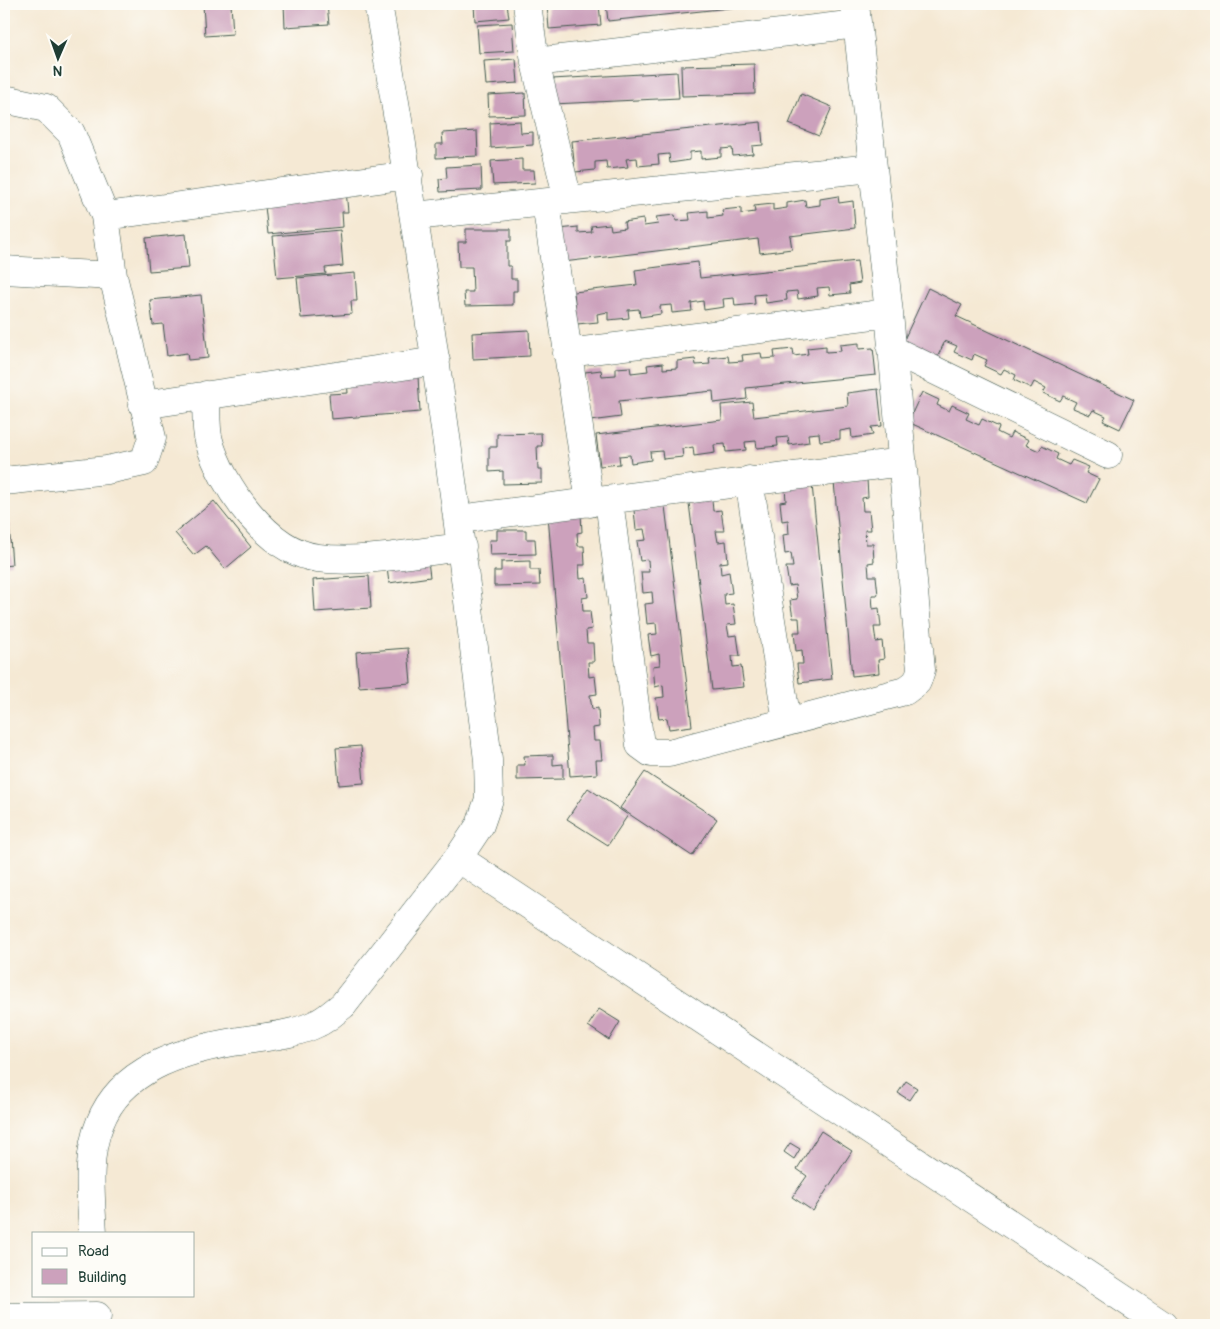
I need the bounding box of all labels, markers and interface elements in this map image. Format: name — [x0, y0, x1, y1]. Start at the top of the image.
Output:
north arrow — [32, 32, 82, 82]
text: N — [53, 62, 63, 79]
legend — [32, 1232, 195, 1296]
text: Road — [78, 1242, 109, 1261]
text: Building — [78, 1268, 126, 1287]

